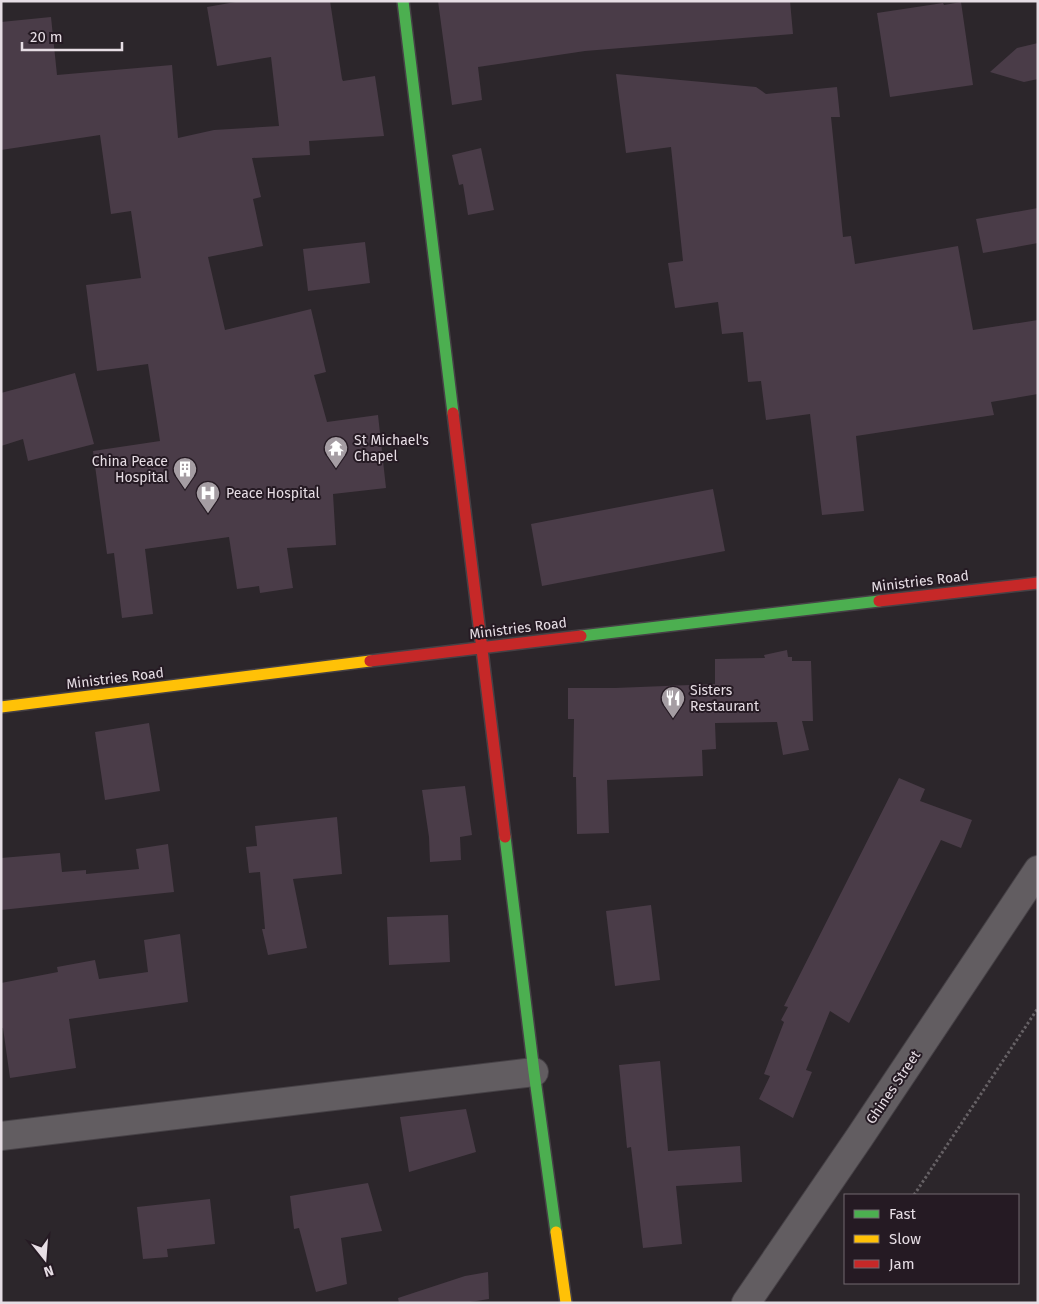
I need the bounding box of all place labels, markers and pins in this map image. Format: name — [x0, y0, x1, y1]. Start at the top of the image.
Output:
place label: St Michael's Chapel — [354, 432, 429, 465]
temple icon: St Michael's Chapel — [323, 435, 349, 469]
place label: China Peace Hospital — [92, 453, 168, 486]
building icon: China Peace Hospital — [172, 456, 198, 490]
hospital icon: Peace Hospital — [195, 480, 221, 514]
place label: Peace Hospital — [226, 485, 320, 502]
place label: Sisters Restaurant — [690, 682, 760, 715]
restaurant icon: Sisters Restaurant — [660, 685, 686, 719]

